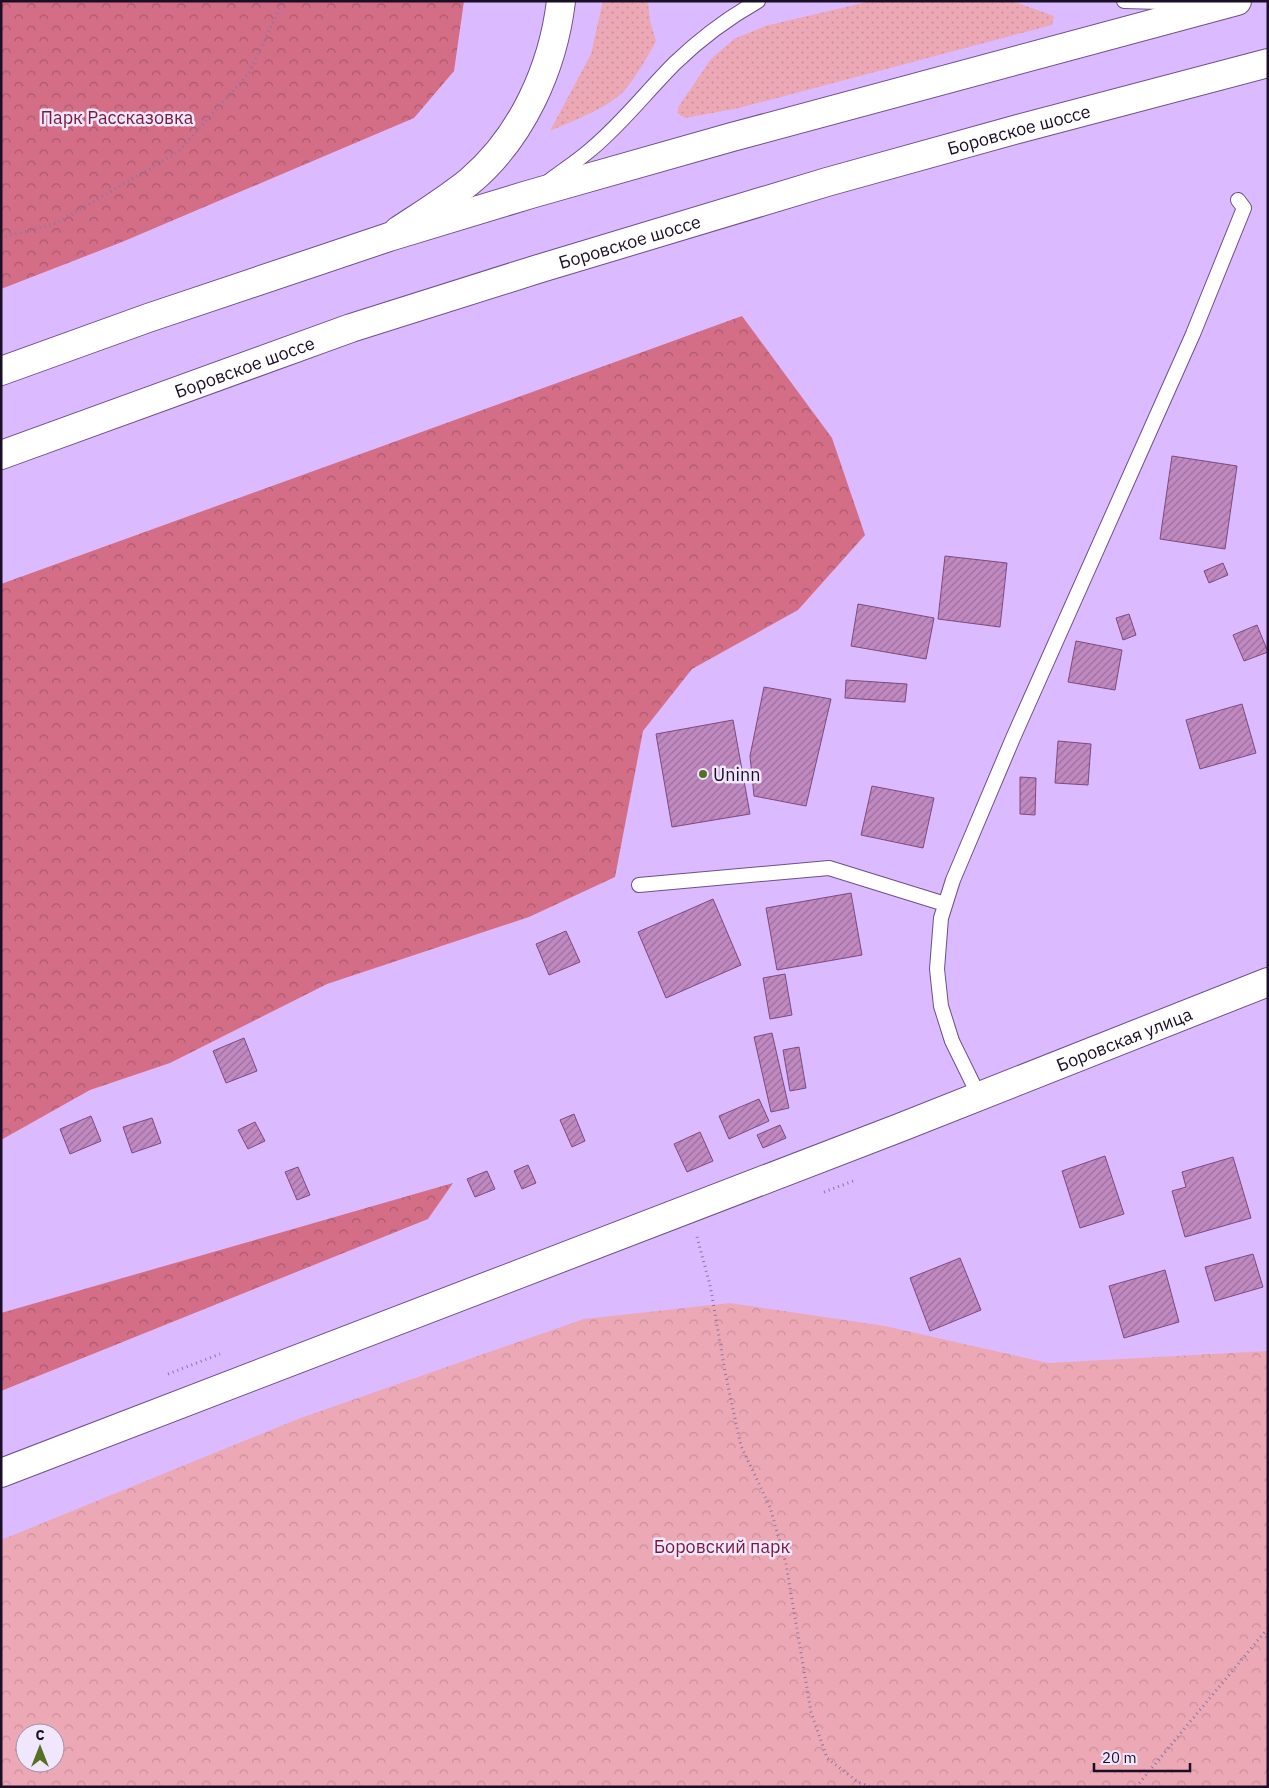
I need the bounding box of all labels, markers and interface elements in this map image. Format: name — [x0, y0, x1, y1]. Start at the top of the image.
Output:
street label: Боровское шоссе — [944, 99, 1093, 160]
park label: Парк Рассказовка — [41, 106, 194, 129]
street label: Боровское шоссе — [556, 209, 703, 274]
street label: Боровское шоссе — [171, 331, 318, 403]
place label: Uninn — [713, 763, 760, 786]
marker: Uninn — [697, 768, 709, 780]
street label: Боровская улица — [1053, 1002, 1196, 1076]
park label: Боровский парк — [654, 1535, 790, 1558]
north arrow — [15, 1723, 65, 1773]
text: С — [35, 1726, 45, 1744]
scale bar — [1094, 1740, 1190, 1772]
text: 20 m — [1102, 1748, 1137, 1767]

